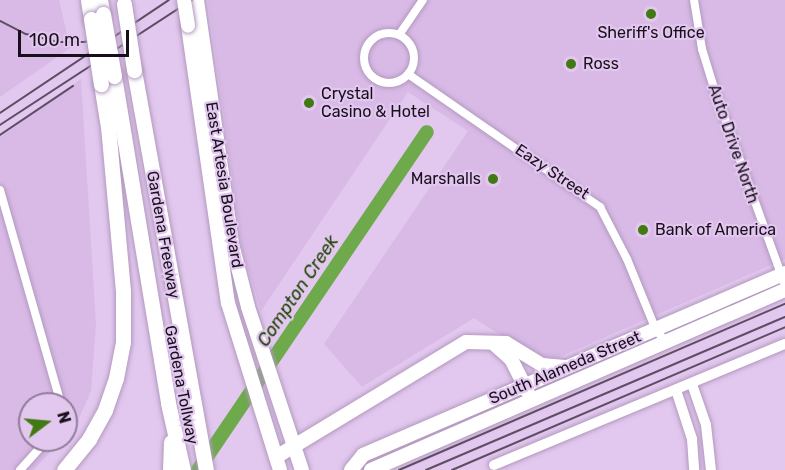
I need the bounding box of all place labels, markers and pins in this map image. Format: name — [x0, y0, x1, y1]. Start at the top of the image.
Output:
marker: Sheriff's Office — [644, 7, 658, 21]
place label: Sheriff's Office — [597, 23, 705, 43]
place label: Ross — [583, 54, 619, 74]
marker: Ross — [564, 57, 578, 71]
place label: Crystal Casino & Hotel — [321, 84, 430, 122]
marker: Crystal Casino & Hotel — [302, 96, 316, 110]
place label: Marshalls — [411, 169, 481, 189]
marker: Marshalls — [486, 172, 500, 186]
place label: Bank of America — [655, 220, 777, 240]
marker: Bank of America — [636, 223, 650, 237]

